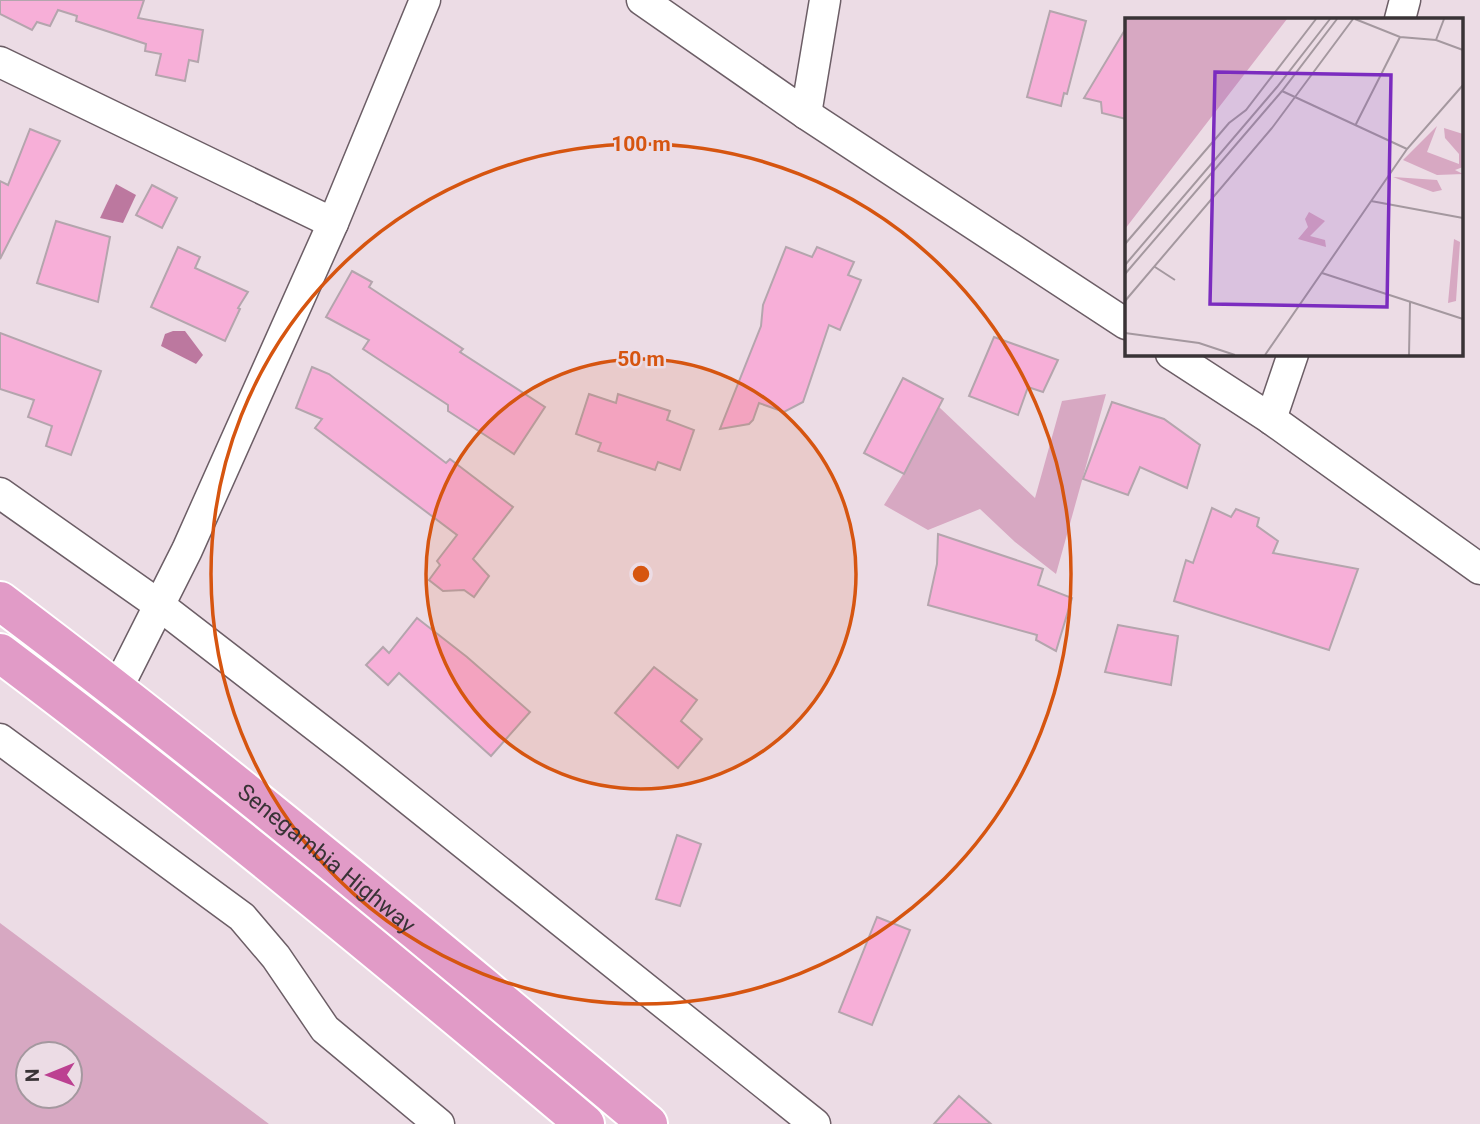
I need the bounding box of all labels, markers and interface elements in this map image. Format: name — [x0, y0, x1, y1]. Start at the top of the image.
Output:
inset map — [1125, 18, 1462, 355]
text: 100 m — [611, 132, 671, 156]
text: 50 m — [617, 347, 665, 371]
centre of rings — [629, 562, 653, 586]
street label: Senegambia Highway — [232, 778, 421, 939]
north arrow — [14, 1040, 84, 1110]
text: N — [21, 1068, 44, 1082]

